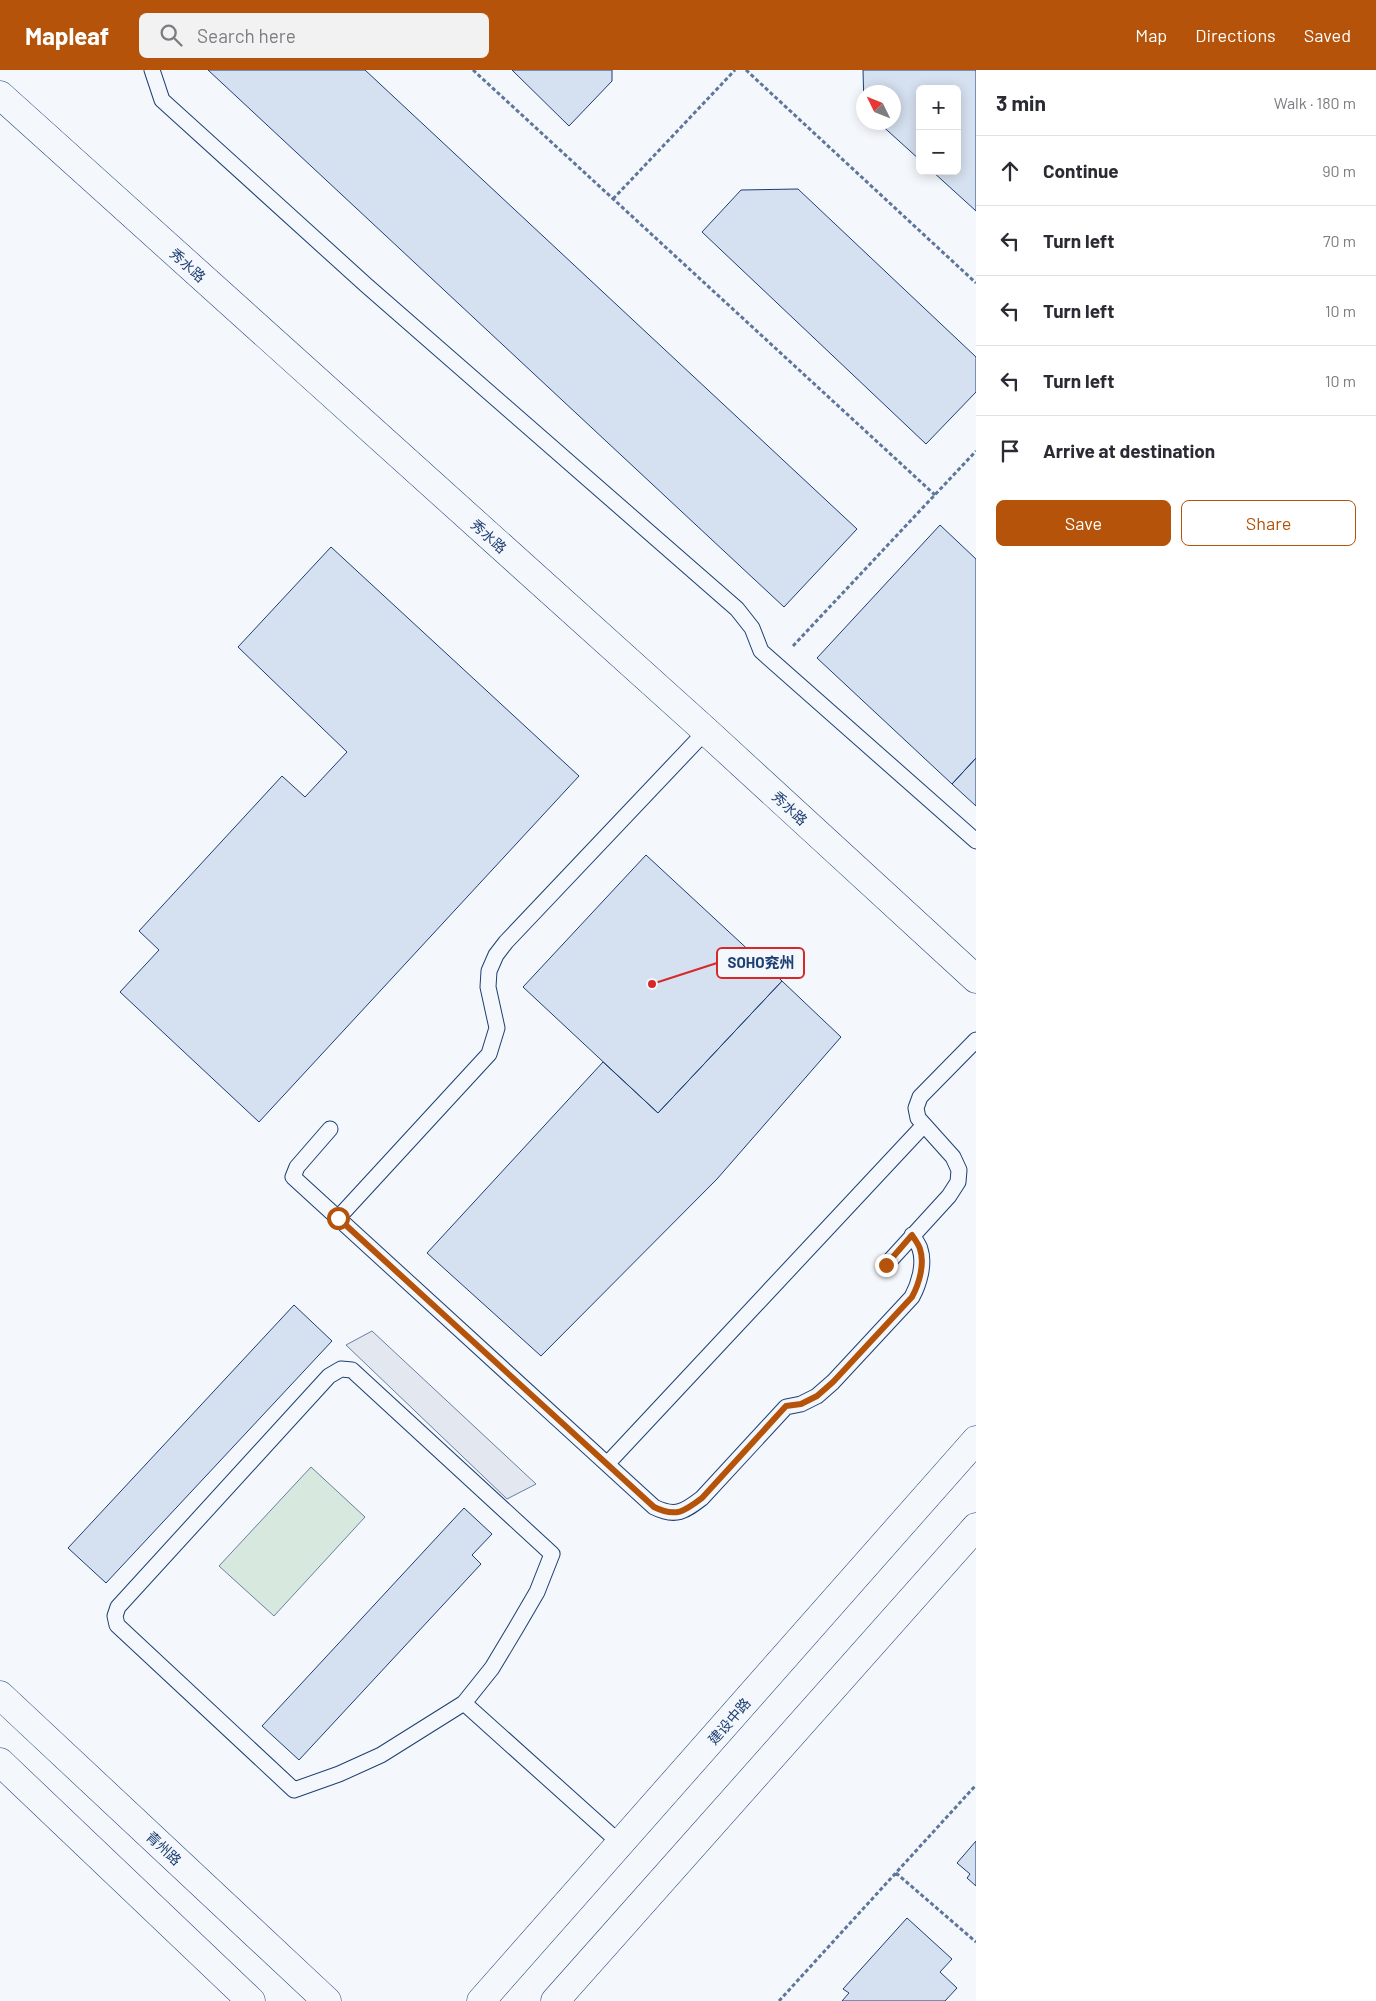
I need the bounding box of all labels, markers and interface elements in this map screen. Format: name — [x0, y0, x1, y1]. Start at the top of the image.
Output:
search box — [139, 13, 489, 58]
text: Mapleaf — [25, 21, 109, 50]
icon: search — [157, 21, 185, 49]
text: Search here — [197, 24, 296, 47]
text: Map — [1135, 24, 1167, 46]
text: Directions — [1195, 24, 1276, 46]
text: Saved — [1304, 24, 1351, 46]
north arrow — [856, 85, 901, 130]
map controls — [916, 85, 961, 175]
button: + — [916, 85, 961, 130]
text: 3 min — [996, 90, 1046, 115]
text: Walk · 180 m — [1274, 93, 1356, 112]
button: − — [916, 130, 961, 175]
icon: ahead — [996, 157, 1024, 185]
text: Continue — [1043, 159, 1119, 182]
text: 90 m — [1322, 161, 1356, 180]
icon: left — [996, 227, 1024, 255]
text: Turn left — [1043, 229, 1114, 252]
text: 70 m — [1323, 231, 1356, 250]
street label: 秀水路 — [167, 245, 209, 285]
icon: left — [996, 297, 1024, 325]
text: Turn left — [1043, 299, 1114, 322]
text: 10 m — [1325, 301, 1356, 320]
icon: left — [996, 367, 1024, 395]
text: Turn left — [1043, 369, 1114, 392]
text: 10 m — [1325, 371, 1356, 390]
icon: arrive — [996, 437, 1024, 465]
text: Arrive at destination — [1043, 439, 1215, 462]
button: Save — [996, 500, 1171, 546]
button: Share — [1181, 500, 1356, 546]
street label: 秀水路 — [468, 516, 510, 556]
street label: 秀水路 — [769, 787, 811, 829]
callout: SOHO兖州 — [717, 948, 804, 978]
text: SOHO兖州 — [728, 953, 794, 971]
route start — [327, 1207, 350, 1230]
route end — [875, 1254, 898, 1277]
street label: 建设中路 — [704, 1694, 754, 1748]
street label: 青州路 — [143, 1827, 185, 1869]

